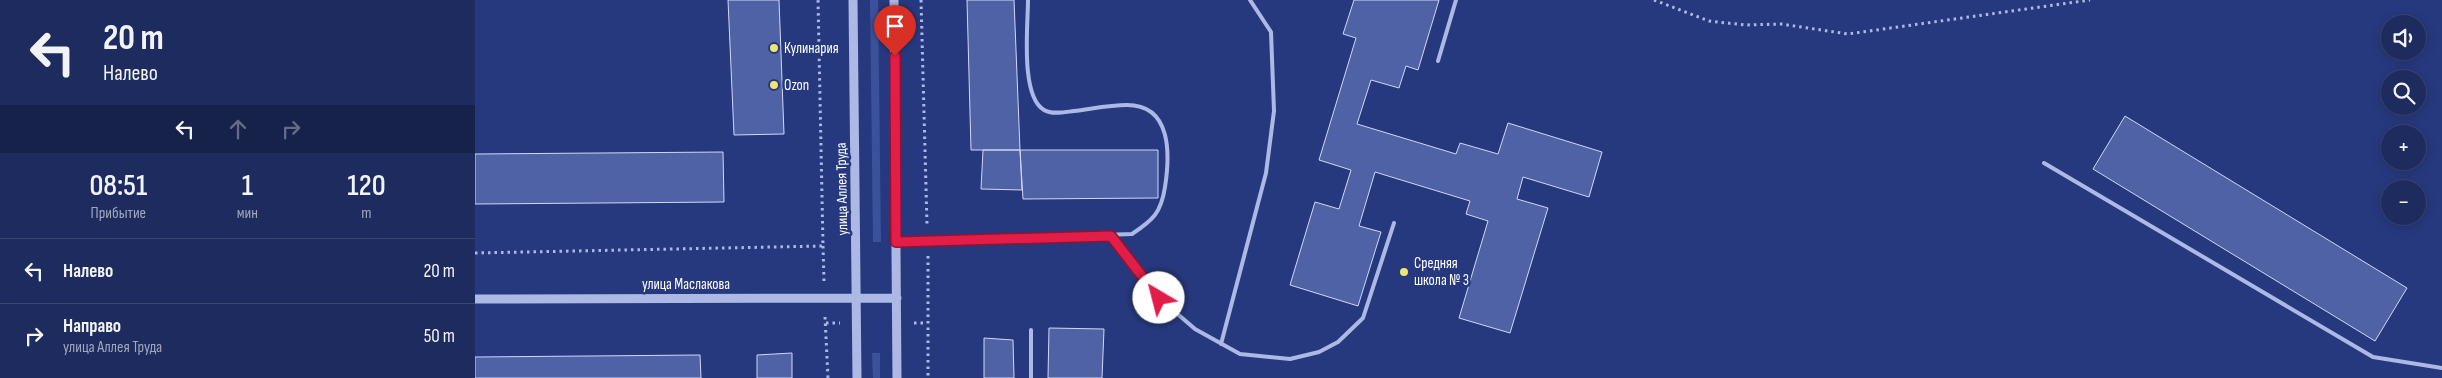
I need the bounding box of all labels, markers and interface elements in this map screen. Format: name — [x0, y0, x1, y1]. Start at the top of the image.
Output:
pin — [874, 5, 916, 56]
icon: arrive — [881, 12, 909, 40]
map controls — [2381, 15, 2426, 225]
button: sound — [2381, 15, 2426, 60]
text: 20 m — [103, 17, 164, 60]
icon: left — [20, 20, 85, 85]
place label: Кулинария — [784, 39, 839, 58]
marker: Кулинария — [768, 42, 780, 54]
text: Налево — [103, 60, 158, 87]
button: search — [2381, 70, 2426, 115]
place label: Ozon — [784, 76, 809, 95]
marker: Ozon — [768, 79, 780, 91]
icon: left — [171, 115, 199, 143]
icon: ahead — [224, 115, 252, 143]
icon: right — [277, 115, 305, 143]
button: + — [2381, 125, 2426, 170]
street label: улица Аллея Труда — [832, 142, 852, 236]
text: 08:51 — [89, 168, 147, 204]
text: 1 — [242, 168, 253, 204]
text: 120 — [347, 168, 386, 204]
button: − — [2381, 180, 2426, 225]
text: Прибытие — [91, 204, 146, 223]
text: мин — [237, 204, 258, 223]
text: m — [361, 204, 372, 223]
place label: Средняя школа № 3 — [1414, 254, 1469, 290]
icon: left — [20, 257, 48, 285]
text: Налево — [63, 260, 113, 283]
text: 20 m — [423, 260, 455, 283]
marker: Средняя школа № 3 — [1398, 266, 1410, 278]
position arrow — [1132, 271, 1184, 323]
street label: улица Маслакова — [642, 275, 730, 294]
text: Направо — [63, 315, 121, 338]
icon: right — [20, 322, 48, 350]
text: 50 m — [424, 325, 455, 348]
text: улица Аллея Труда — [63, 338, 162, 357]

